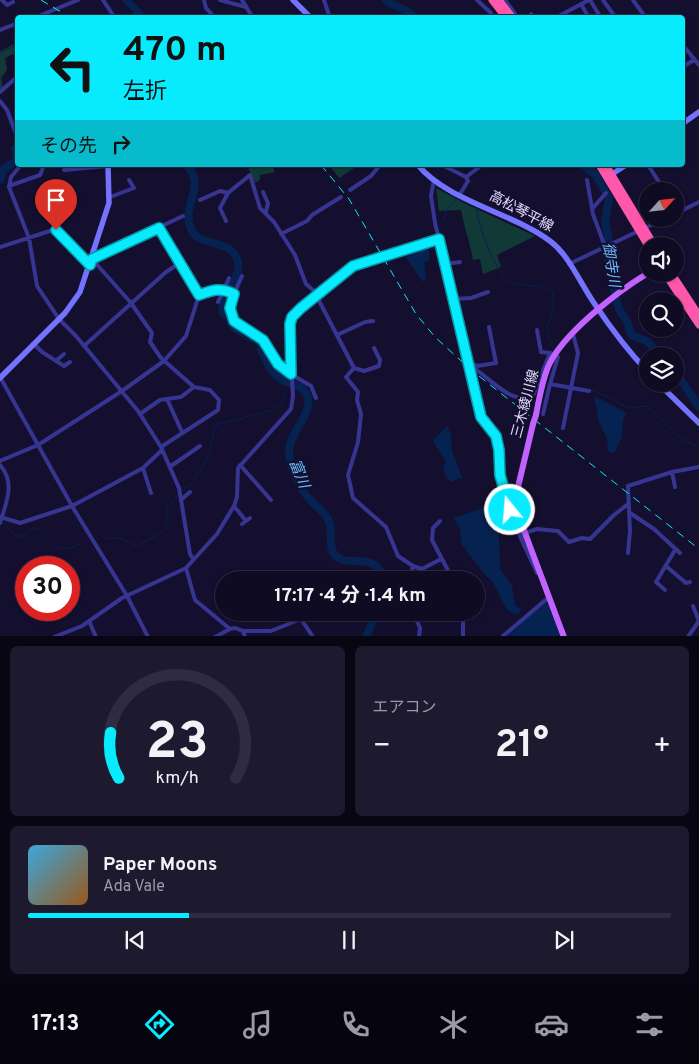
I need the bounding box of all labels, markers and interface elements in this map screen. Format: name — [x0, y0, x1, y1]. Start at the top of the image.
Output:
text: 470 m — [123, 29, 227, 73]
icon: left — [40, 35, 105, 100]
text: 左折 — [123, 79, 167, 106]
icon: right — [107, 130, 135, 158]
text: その先 — [40, 135, 97, 159]
pin — [35, 179, 77, 230]
north arrow — [639, 182, 684, 228]
map controls — [639, 182, 684, 392]
icon: arrive — [42, 186, 70, 214]
street label: 高松琴平線 — [486, 188, 556, 236]
button: sound — [639, 237, 684, 282]
water label: 御寺川 — [597, 241, 623, 291]
button: search — [639, 292, 684, 337]
button: layers — [639, 347, 684, 392]
street label: 三木綾川線 — [509, 368, 543, 440]
water label: 富川 — [284, 457, 313, 493]
position arrow — [483, 483, 535, 535]
speed limit sign: 30 — [15, 556, 80, 621]
text: 17:17 · 4 分 · 1.4 km — [274, 584, 426, 608]
text: エアコン — [373, 698, 437, 718]
text: 23 — [146, 711, 209, 777]
text: 21° — [495, 722, 549, 771]
text: − — [373, 729, 391, 765]
text: + — [653, 729, 671, 765]
text: km/h — [156, 767, 199, 790]
text: Paper Moons — [103, 853, 217, 877]
text: Ada Vale — [103, 877, 165, 897]
icon: previous — [121, 926, 149, 954]
icon: pause — [335, 926, 363, 954]
icon: next — [550, 926, 578, 954]
icon: directions — [142, 1007, 177, 1042]
icon: music — [240, 1007, 275, 1042]
icon: phone — [338, 1007, 373, 1042]
icon: climate — [436, 1007, 471, 1042]
icon: car — [534, 1007, 569, 1042]
icon: filters — [632, 1007, 667, 1042]
text: 17:13 — [32, 1011, 79, 1038]

